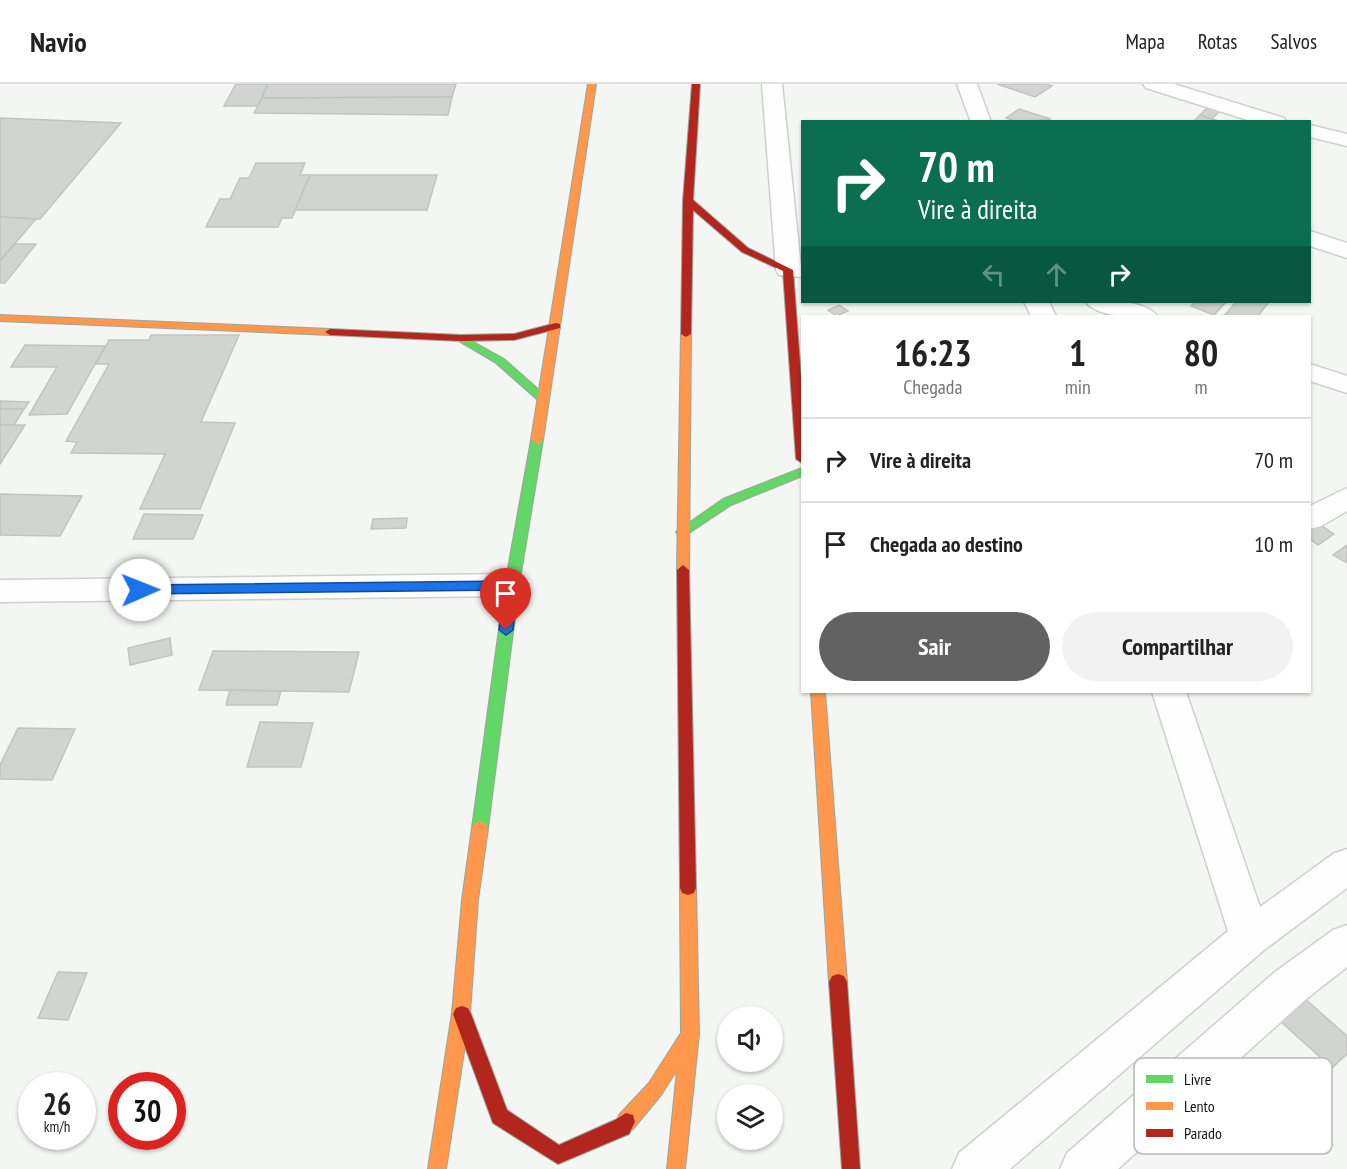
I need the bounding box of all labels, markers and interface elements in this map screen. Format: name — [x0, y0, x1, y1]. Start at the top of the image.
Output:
text: Navio — [30, 23, 87, 60]
text: Mapa — [1125, 28, 1165, 55]
text: Rotas — [1198, 28, 1237, 55]
text: Salvos — [1270, 28, 1317, 55]
text: 70 m — [918, 139, 995, 194]
icon: right — [819, 144, 897, 222]
text: Vire à direita — [918, 192, 1037, 226]
icon: left — [977, 258, 1010, 291]
icon: ahead — [1040, 258, 1073, 291]
icon: right — [1103, 258, 1136, 291]
text: 16:23 — [894, 329, 972, 376]
text: 1 — [1069, 329, 1086, 376]
text: 80 — [1184, 329, 1218, 376]
text: Chegada — [903, 374, 963, 400]
text: min — [1065, 374, 1091, 400]
text: m — [1194, 374, 1207, 400]
icon: right — [819, 444, 852, 477]
text: Vire à direita — [870, 446, 971, 474]
text: 70 m — [1254, 446, 1293, 474]
icon: arrive — [819, 528, 852, 561]
text: Chegada ao destino — [870, 530, 1023, 558]
text: 10 m — [1254, 530, 1293, 558]
position arrow — [108, 558, 172, 622]
pin — [480, 568, 531, 630]
icon: arrive — [489, 577, 522, 610]
button: Sair — [819, 612, 1050, 681]
button: Compartilhar — [1062, 612, 1293, 681]
map controls — [717, 1006, 783, 1150]
button: sound — [717, 1006, 783, 1072]
legend — [1134, 1058, 1332, 1154]
text: Livre — [1184, 1069, 1211, 1089]
speed limit sign: 30 — [108, 1072, 186, 1150]
text: 26 — [43, 1084, 71, 1123]
button: layers — [717, 1084, 783, 1150]
text: Lento — [1184, 1096, 1215, 1116]
text: km/h — [44, 1117, 70, 1136]
text: Parado — [1184, 1123, 1222, 1143]

